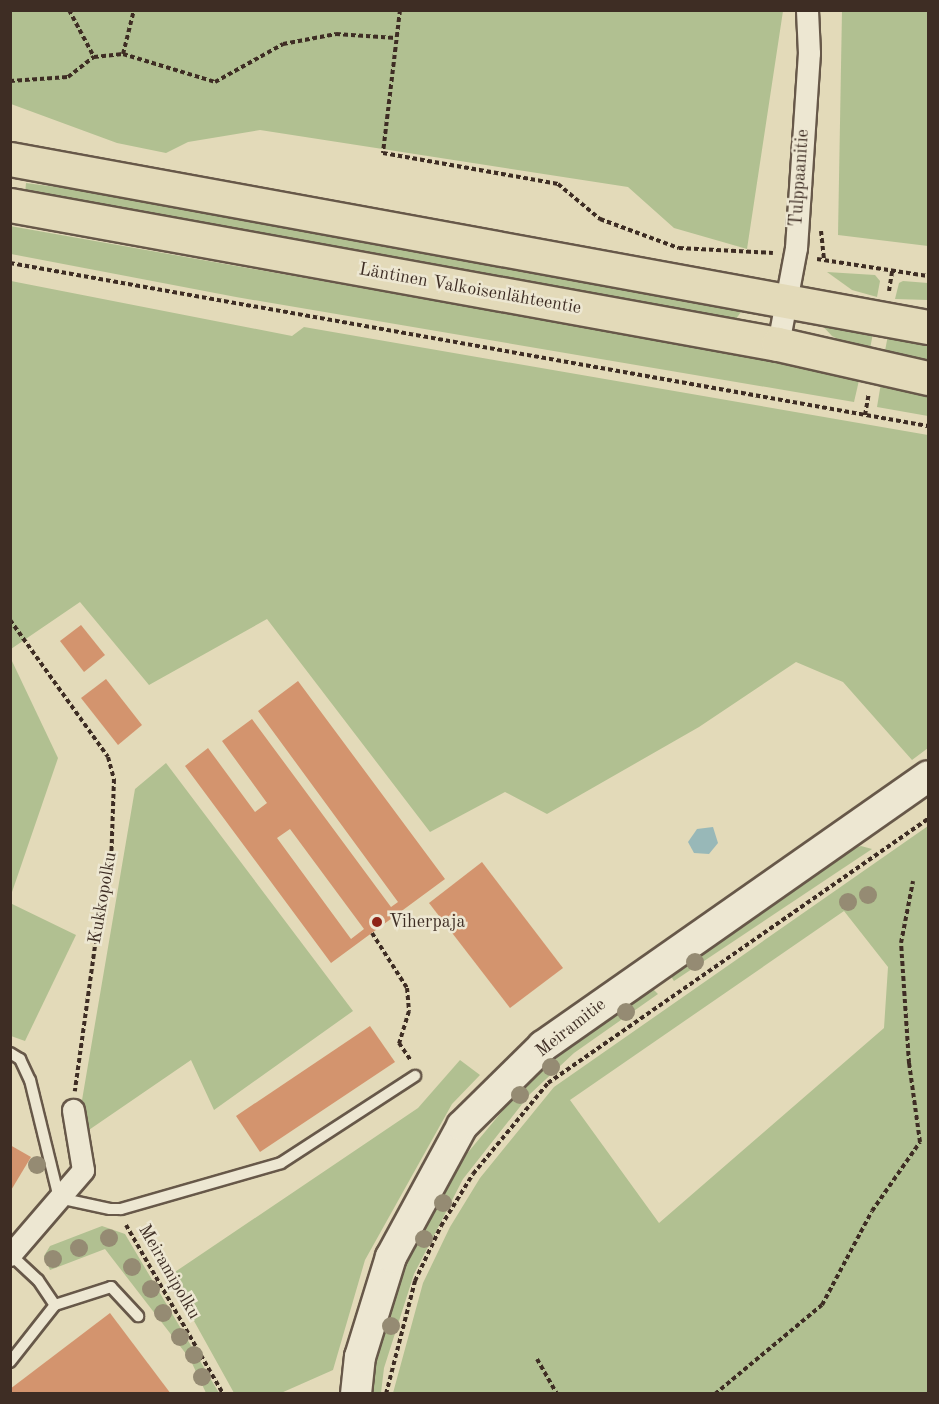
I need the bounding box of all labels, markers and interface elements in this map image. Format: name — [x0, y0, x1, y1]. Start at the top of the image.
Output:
street label: Tulppaanitie — [786, 128, 814, 228]
street label: Läntinen Valkoisenlähteentie — [357, 259, 583, 319]
street label: Kukkopolku — [84, 850, 122, 946]
place label: Viherpaja — [389, 911, 465, 933]
marker: Viherpaja — [370, 915, 384, 929]
street label: Meiramitie — [532, 994, 610, 1062]
street label: Meiramipolku — [133, 1221, 205, 1323]

